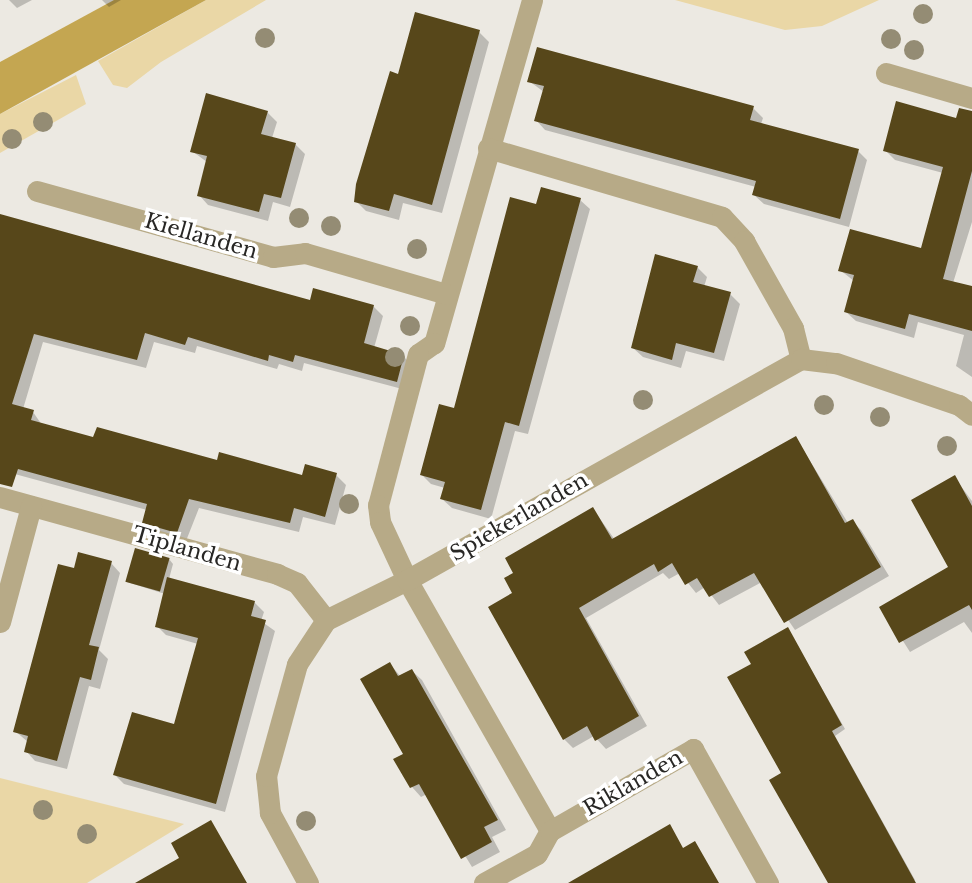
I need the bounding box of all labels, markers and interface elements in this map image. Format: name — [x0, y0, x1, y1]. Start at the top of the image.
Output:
street label: Kiellanden — [142, 208, 260, 264]
street label: Spiekerlanden — [446, 467, 592, 567]
street label: Tiplanden — [130, 522, 244, 576]
street label: Riklanden — [579, 745, 687, 821]

